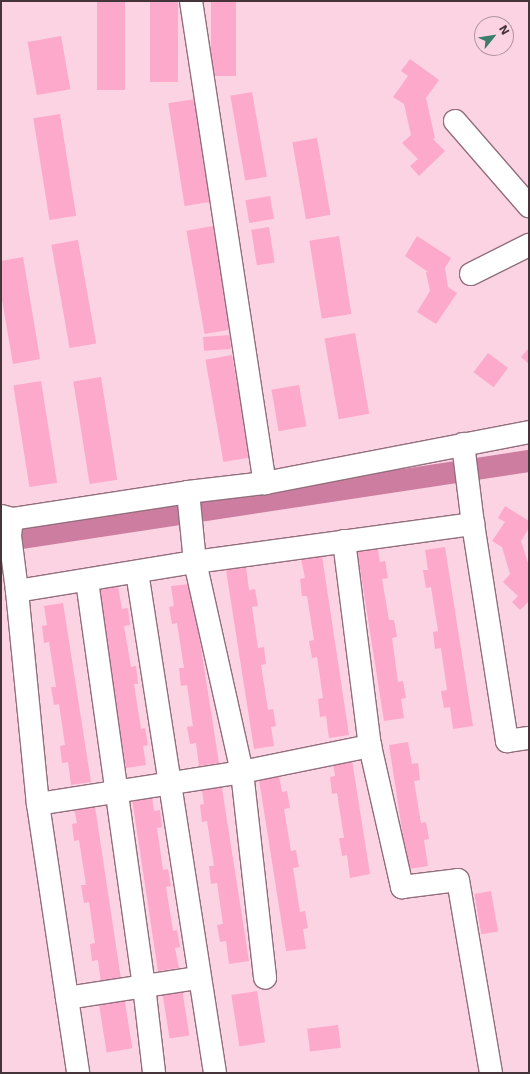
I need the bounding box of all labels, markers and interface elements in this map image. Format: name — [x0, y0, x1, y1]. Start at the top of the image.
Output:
north arrow — [474, 16, 514, 56]
text: N — [496, 23, 512, 37]

